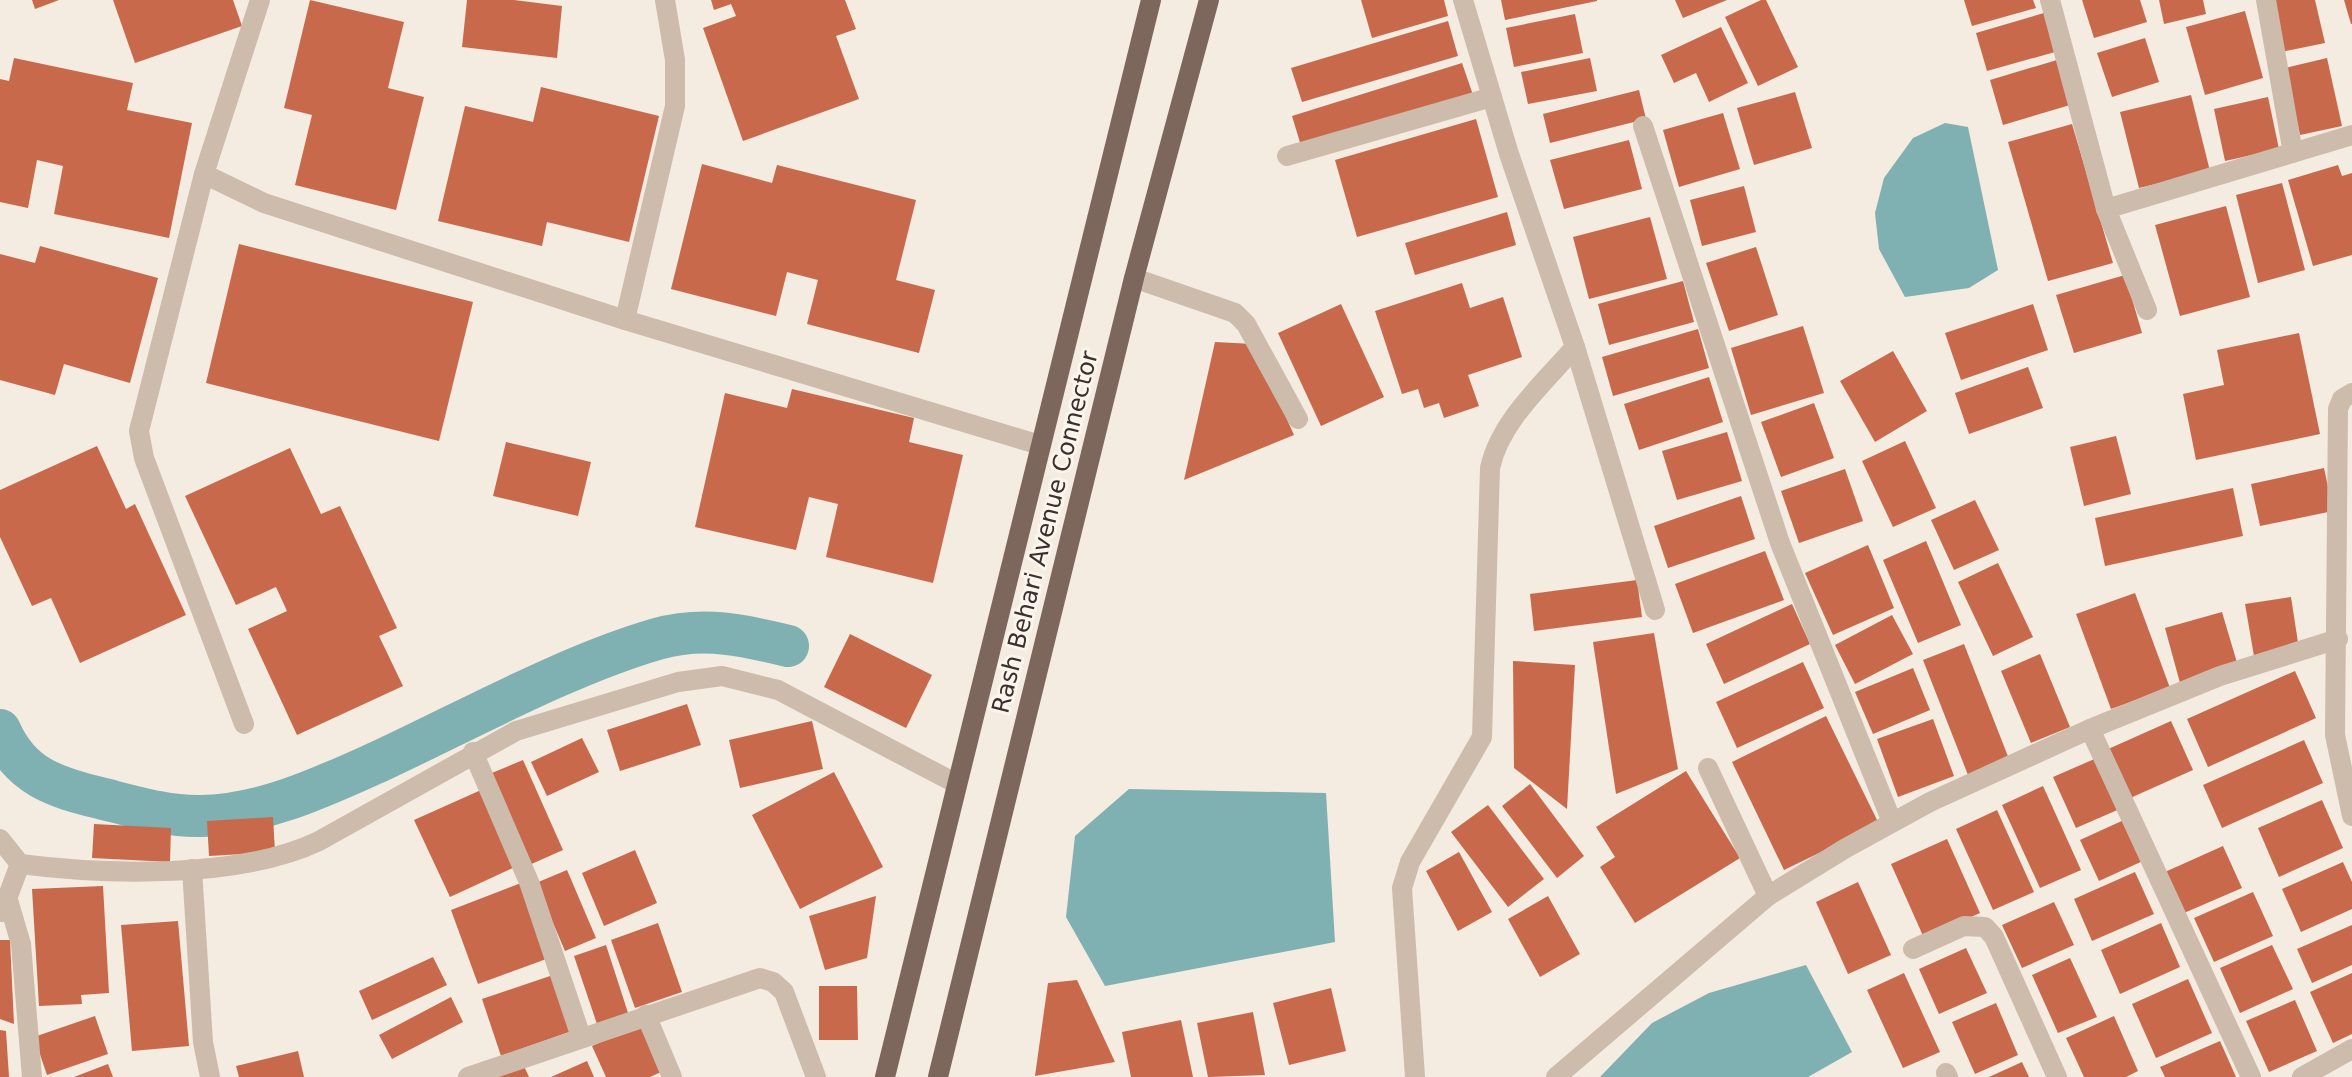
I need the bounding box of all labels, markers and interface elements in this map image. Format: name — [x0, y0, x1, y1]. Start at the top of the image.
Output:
street label: Rash Behari Avenue Connector — [986, 348, 1104, 716]

